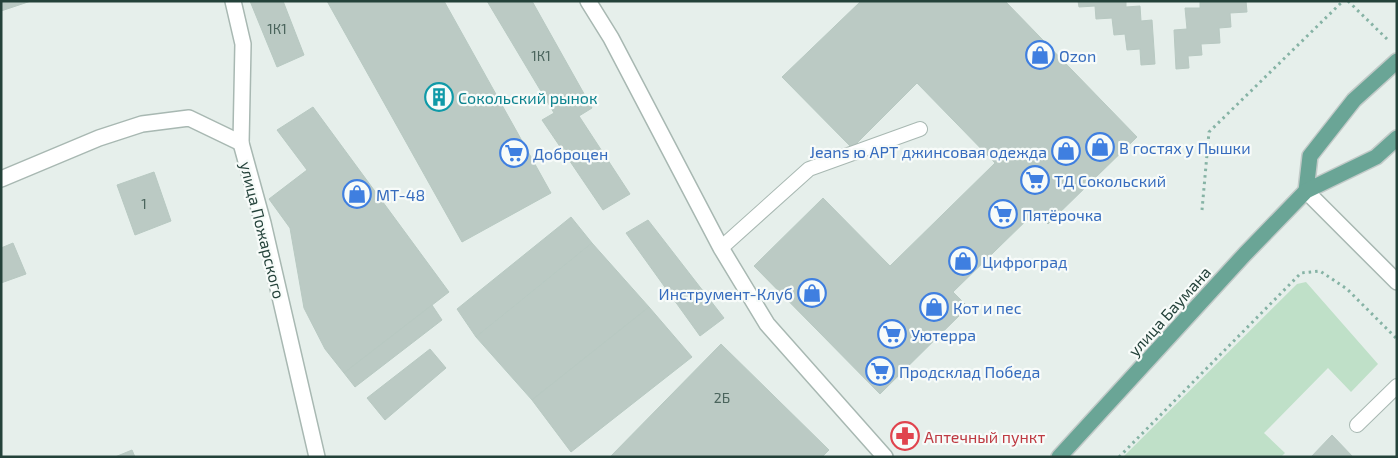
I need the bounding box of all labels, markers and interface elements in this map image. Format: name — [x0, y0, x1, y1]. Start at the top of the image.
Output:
house number: 1К1 — [267, 20, 287, 37]
shop icon: Ozon — [1025, 40, 1055, 70]
place label: Ozon — [1059, 46, 1096, 65]
house number: 1К1 — [531, 47, 551, 64]
building icon: Сокольский рынок — [424, 82, 454, 112]
place label: Сокольский рынок — [458, 88, 598, 107]
shop icon: В гостях у Пышки — [1085, 132, 1115, 162]
shop icon: Jeans ю АРТ джинсовая одежда — [1051, 136, 1081, 166]
supermarket icon: Доброцен — [499, 138, 529, 168]
place label: В гостях у Пышки — [1119, 138, 1251, 158]
place label: Jeans ю АРТ джинсовая одежда — [809, 142, 1047, 161]
place label: Доброцен — [533, 144, 608, 163]
street label: улица Пожарского — [236, 159, 289, 301]
supermarket icon: ТД Сокольский — [1020, 165, 1050, 195]
place label: ТД Сокольский — [1054, 171, 1166, 190]
shop icon: МТ-48 — [342, 179, 372, 209]
place label: МТ-48 — [376, 185, 425, 204]
house number: 1 — [141, 195, 147, 212]
supermarket icon: Пятёрочка — [988, 199, 1018, 229]
place label: Пятёрочка — [1022, 205, 1102, 224]
shop icon: Цифроград — [948, 246, 978, 276]
place label: Цифроград — [982, 252, 1067, 271]
street label: улица Баумана — [1124, 262, 1215, 360]
shop icon: Инструмент-Клуб — [797, 278, 827, 308]
place label: Инструмент-Клуб — [659, 284, 793, 304]
shop icon: Кот и пес — [919, 292, 949, 322]
place label: Кот и пес — [953, 298, 1022, 317]
supermarket icon: Уютерра — [877, 319, 907, 349]
place label: Уютерра — [911, 325, 976, 344]
supermarket icon: Продсклад Победа — [865, 356, 895, 386]
place label: Продсклад Победа — [899, 362, 1040, 381]
house number: 2Б — [714, 389, 730, 406]
pharmacy icon: Аптечный пункт — [890, 421, 920, 451]
place label: Аптечный пункт — [924, 427, 1045, 447]

